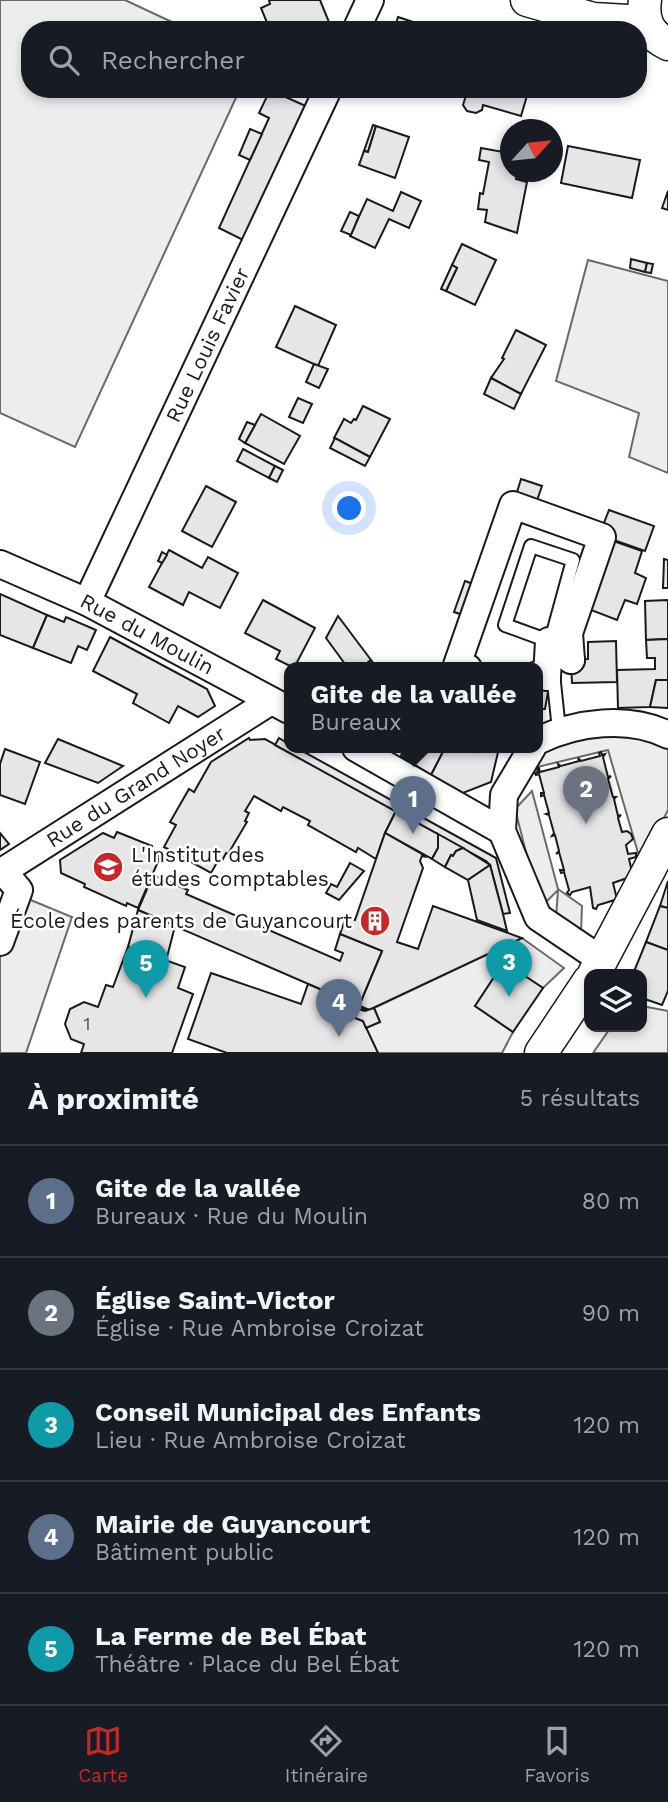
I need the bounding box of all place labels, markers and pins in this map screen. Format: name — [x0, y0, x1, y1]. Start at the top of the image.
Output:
pin: 2 — [563, 766, 609, 824]
pin: 1 — [390, 776, 436, 834]
place label: L'Institut des études comptables — [131, 842, 329, 891]
school or university icon: L'Institut des études comptables — [91, 850, 125, 884]
building icon: École des parents de Guyancourt — [358, 904, 392, 938]
place label: École des parents de Guyancourt — [10, 908, 352, 933]
pin: 3 — [486, 939, 532, 997]
pin: 5 — [123, 940, 169, 998]
pin: 4 — [316, 979, 362, 1037]

